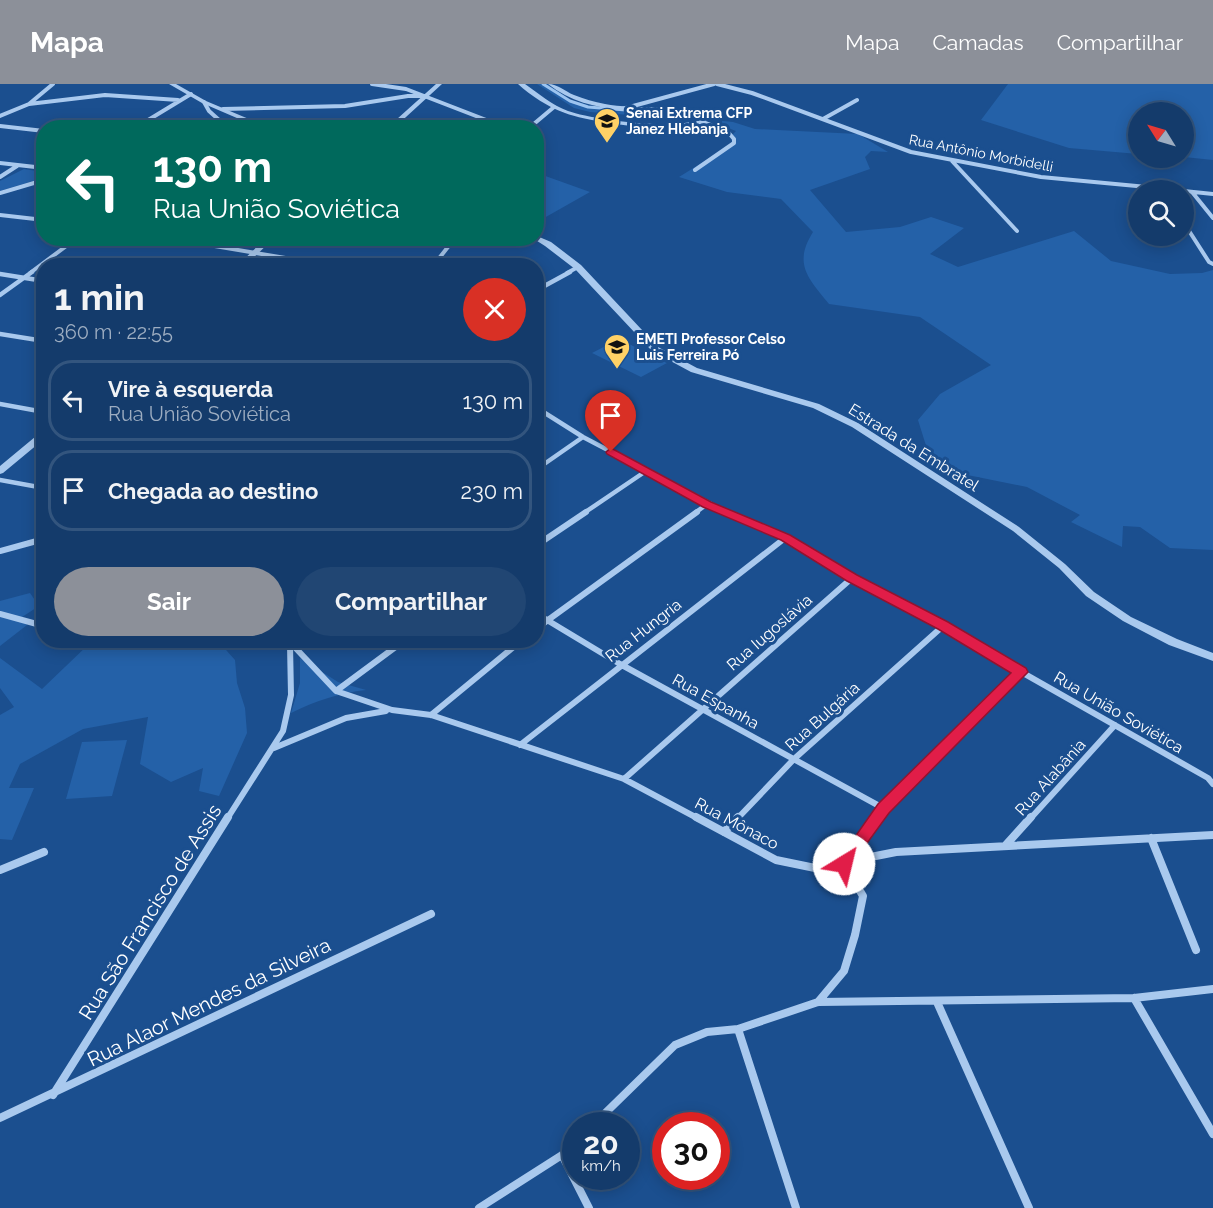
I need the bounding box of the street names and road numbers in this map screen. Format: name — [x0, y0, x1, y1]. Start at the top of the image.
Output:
street label: Rua Antônio Morbidelli — [908, 131, 1054, 175]
street label: Estrada da Embratel — [845, 400, 983, 496]
street label: Rua Iugoslávia — [723, 590, 816, 675]
street label: Rua Hungria — [602, 595, 685, 666]
street label: Rua União Soviética — [1051, 668, 1187, 757]
street label: Rua Espanha — [669, 670, 762, 733]
street label: Rua Bulgária — [781, 678, 863, 755]
street label: Rua Alabânia — [1011, 735, 1090, 819]
street label: Rua Mônaco — [692, 793, 782, 854]
street label: Rua São Francisco de Assis — [74, 800, 226, 1024]
street label: Rua Alaor Mendes da Silveira — [83, 933, 335, 1071]

